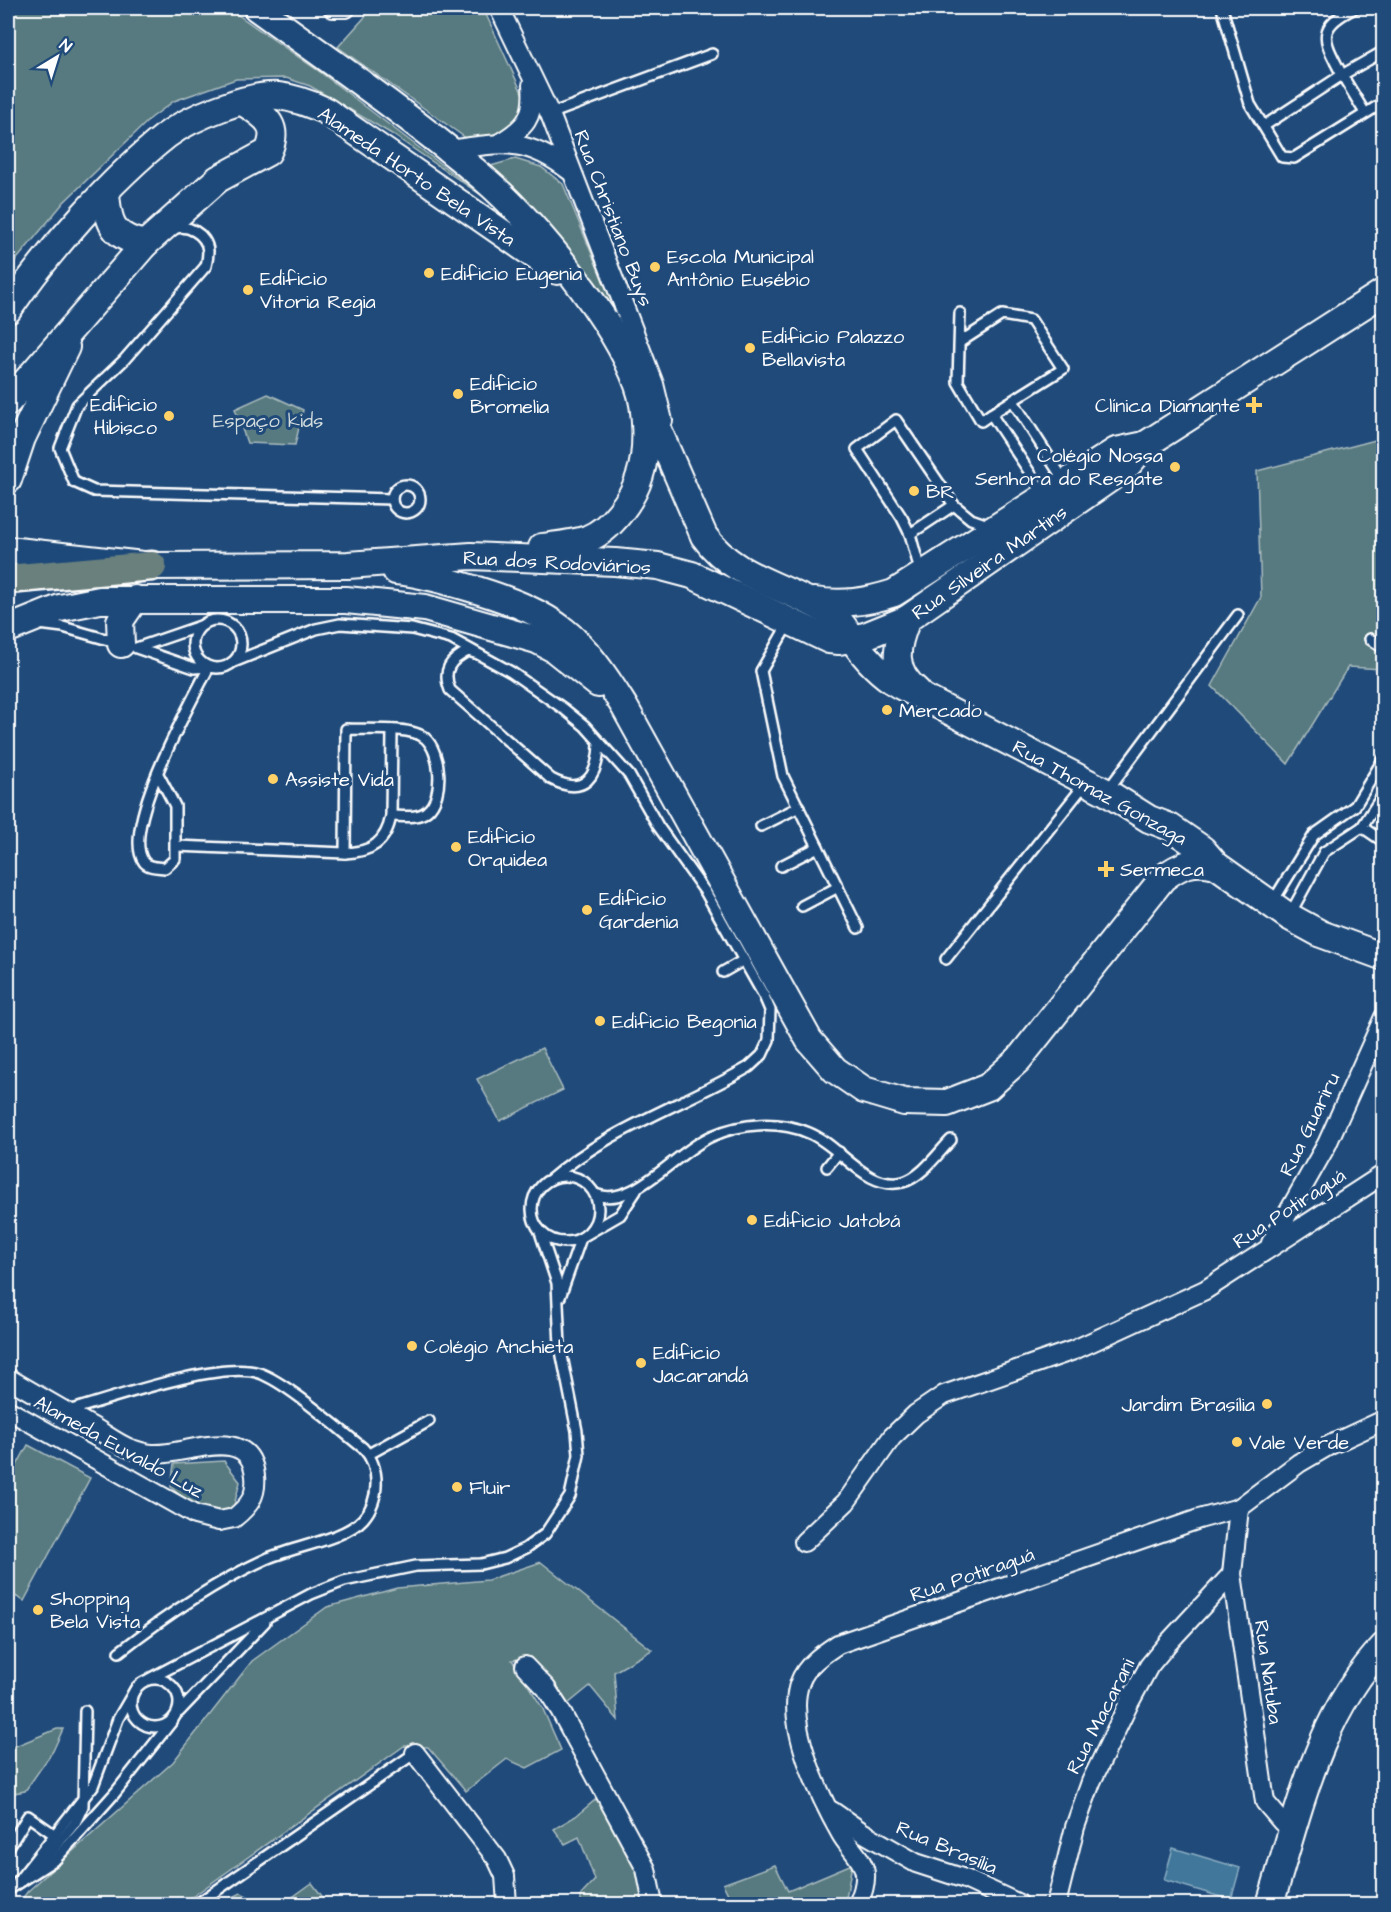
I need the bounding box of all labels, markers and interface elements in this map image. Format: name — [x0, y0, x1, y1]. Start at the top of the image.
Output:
north arrow — [27, 27, 87, 87]
text: N — [55, 34, 76, 58]
street label: Alameda Horto Bela Vista — [312, 100, 521, 254]
street label: Rua Christiano Buys — [566, 126, 660, 311]
place label: Escola Municipal Antônio Eusébio — [667, 243, 814, 294]
place label: Edificio Eugenia — [441, 260, 582, 289]
marker: Escola Municipal Antônio Eusébio — [648, 260, 662, 274]
place label: Edificio Vitoria Regia — [260, 265, 376, 317]
marker: Edificio Eugenia — [422, 266, 436, 280]
marker: Edificio Vitoria Regia — [241, 283, 255, 297]
place label: Edificio Palazzo Bellavista — [762, 323, 904, 374]
marker: Edificio Palazzo Bellavista — [743, 341, 757, 355]
place label: Edificio Bromelia — [470, 370, 549, 421]
marker: Edificio Bromelia — [451, 387, 465, 401]
place label: Edificio Hibisco — [90, 391, 157, 442]
place label: Clínica Diamante — [1095, 392, 1240, 420]
marker: Clínica Diamante — [1245, 396, 1263, 414]
park label: Espaço kids — [213, 407, 323, 435]
marker: Edificio Hibisco — [162, 409, 176, 423]
place label: Colégio Nossa Senhora do Resgate — [975, 442, 1163, 494]
marker: Colégio Nossa Senhora do Resgate — [1168, 460, 1182, 474]
place label: BR — [926, 478, 954, 506]
marker: BR — [907, 484, 921, 498]
street label: Rua Silveira Martins — [906, 499, 1073, 627]
street label: Rua dos Rodoviários — [462, 544, 652, 582]
place label: Mercado — [899, 697, 982, 725]
marker: Mercado — [880, 703, 894, 717]
street label: Rua Thomaz Gonzaga — [1007, 733, 1192, 853]
place label: Assiste Vida — [285, 766, 394, 794]
marker: Assiste Vida — [266, 772, 280, 786]
place label: Edificio Orquidea — [468, 823, 547, 874]
marker: Edificio Orquidea — [449, 840, 463, 854]
place label: Sermeca — [1120, 856, 1204, 884]
marker: Sermeca — [1097, 860, 1115, 878]
place label: Edificio Gardenia — [599, 885, 678, 936]
marker: Edificio Gardenia — [580, 903, 594, 917]
place label: Edificio Begonia — [612, 1008, 757, 1037]
marker: Edificio Begonia — [593, 1014, 607, 1028]
street label: Rua Guariru — [1273, 1068, 1347, 1181]
street label: Rua Potiraguá — [1228, 1162, 1352, 1257]
place label: Edificio Jatobá — [764, 1207, 900, 1235]
marker: Edificio Jatobá — [745, 1213, 759, 1227]
place label: Colégio Anchieta — [424, 1333, 573, 1362]
marker: Colégio Anchieta — [405, 1339, 419, 1353]
place label: Edificio Jacarandá — [653, 1339, 748, 1390]
marker: Edificio Jacarandá — [634, 1356, 648, 1370]
street label: Alameda Euvaldo Luz — [29, 1389, 209, 1505]
place label: Jardim Brasília — [1122, 1391, 1255, 1419]
marker: Jardim Brasília — [1260, 1397, 1274, 1411]
place label: Vale Verde — [1249, 1429, 1349, 1457]
marker: Vale Verde — [1230, 1435, 1244, 1449]
place label: Fluir — [469, 1474, 510, 1502]
marker: Fluir — [450, 1480, 464, 1494]
street label: Rua Potiraguá — [907, 1541, 1038, 1610]
place label: Shopping Bela Vista — [50, 1585, 140, 1636]
marker: Shopping Bela Vista — [31, 1603, 45, 1617]
street label: Rua Natuba — [1247, 1618, 1289, 1726]
street label: Rua Macarani — [1060, 1654, 1142, 1779]
street label: Rua Brasília — [892, 1814, 1002, 1882]

